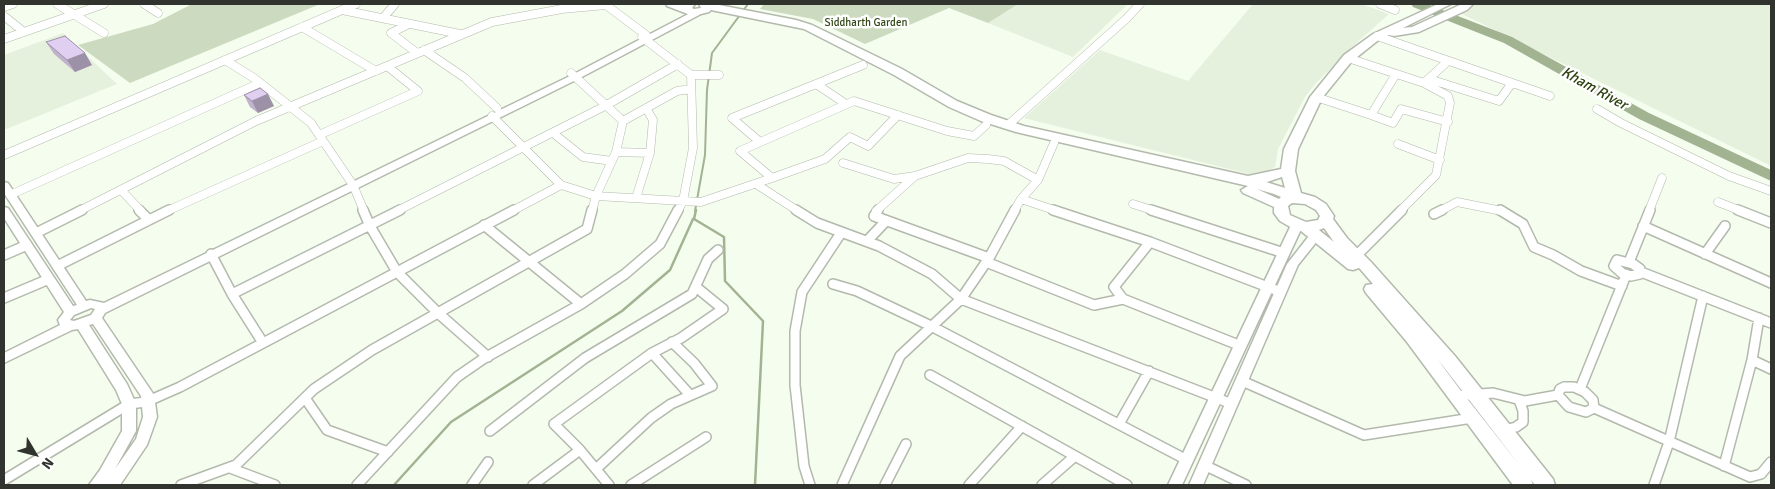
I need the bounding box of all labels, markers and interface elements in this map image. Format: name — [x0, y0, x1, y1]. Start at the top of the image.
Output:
park label: Siddharth Garden — [825, 16, 907, 30]
water label: Kham River — [1558, 64, 1630, 114]
north arrow — [10, 429, 60, 479]
text: N — [38, 454, 57, 472]

